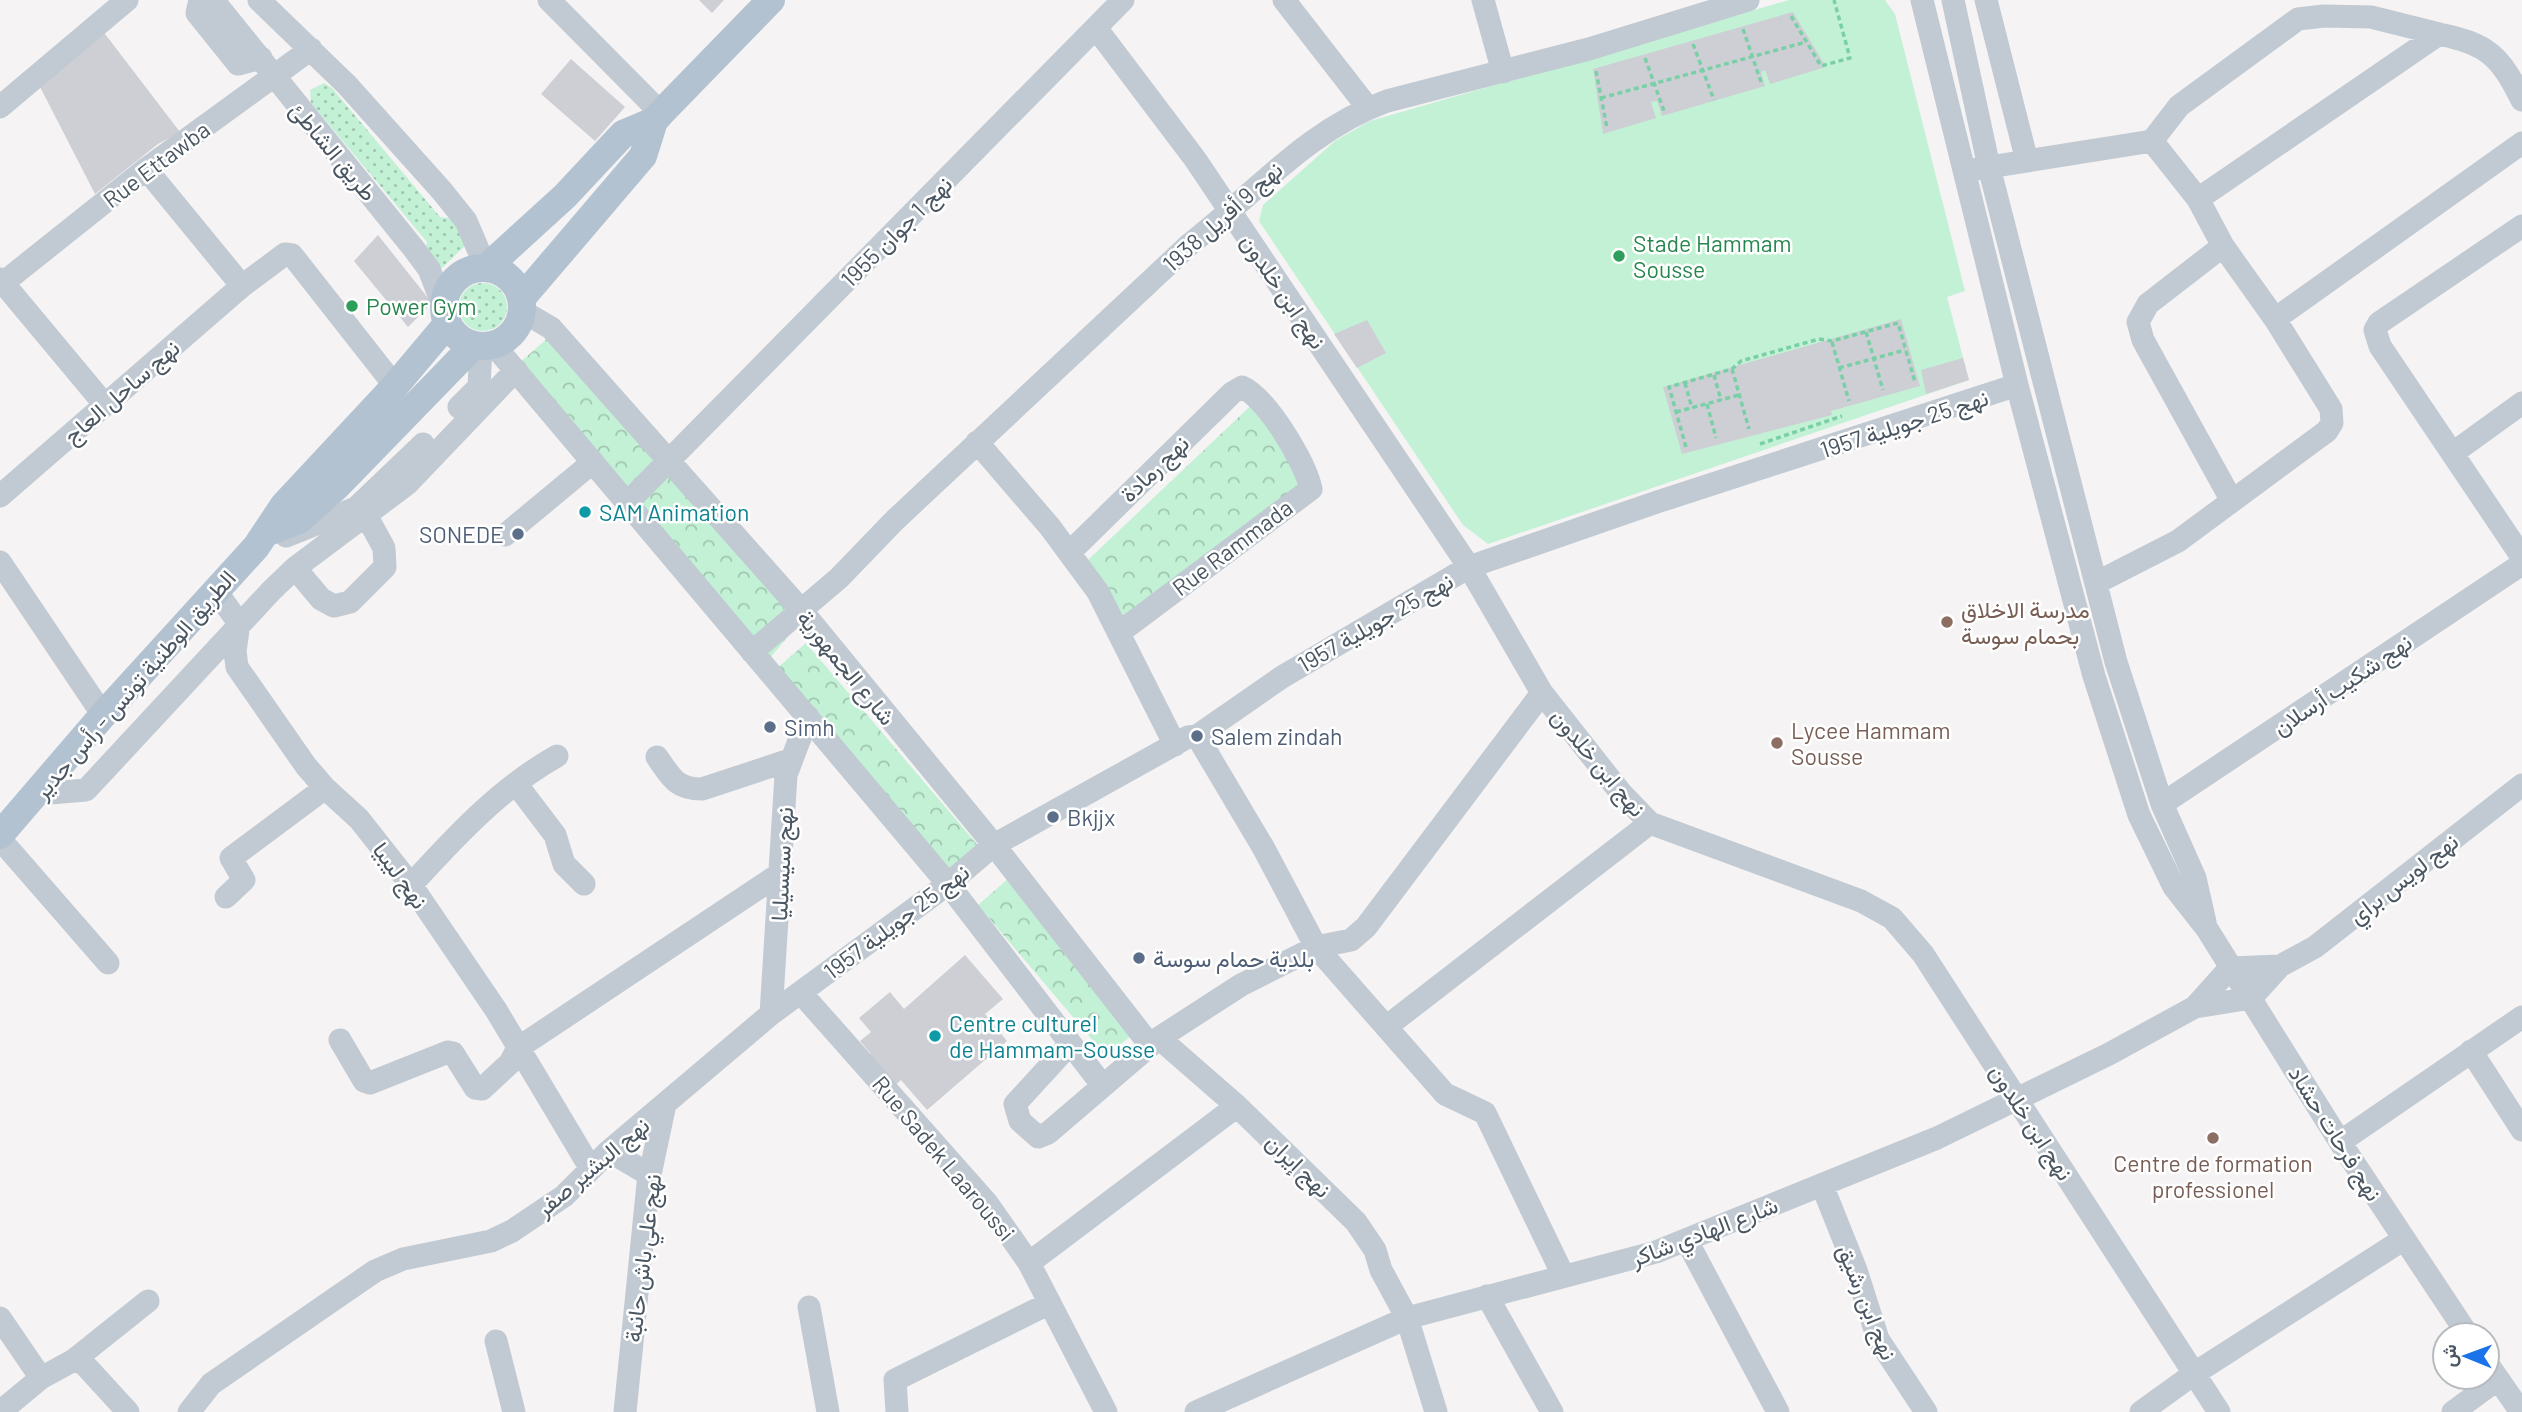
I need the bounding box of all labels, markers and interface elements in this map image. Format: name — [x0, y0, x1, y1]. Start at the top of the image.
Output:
street label: طريق الشاطئ — [283, 96, 384, 208]
street label: Rue Ettawba — [97, 115, 215, 213]
street label: نهج 9 أفريل 1938 — [1156, 155, 1290, 279]
street label: نهج 1 جوان 1955 — [835, 170, 960, 295]
street label: نهج ابن خلدون — [1233, 228, 1333, 355]
place label: Stade Hammam Sousse — [1633, 229, 1792, 283]
marker: Stade Hammam Sousse — [1611, 248, 1627, 264]
place label: Power Gym — [366, 292, 476, 320]
marker: Power Gym — [344, 298, 360, 314]
street label: نهج ساحل العاج — [57, 333, 187, 451]
street label: نهج 25 جويلية 1957 — [1816, 383, 1992, 466]
street label: نهج رمادة — [1114, 429, 1196, 510]
street label: Rue Rammada — [1166, 493, 1298, 601]
place label: SAM Animation — [599, 498, 750, 526]
marker: SAM Animation — [577, 504, 593, 520]
place label: SONEDE — [419, 520, 504, 548]
marker: SONEDE — [510, 526, 526, 542]
street label: الطريق الوطنية تونس - رأس جدير — [26, 564, 243, 806]
street label: نهج 25 جويلية 1957 — [1292, 566, 1459, 680]
place label: مدرسة الاخلاق بحمام سوسة — [1961, 595, 2090, 651]
street label: شارع الجمهورية — [790, 604, 902, 732]
marker: مدرسة الاخلاق بحمام سوسة — [1939, 614, 1955, 630]
street label: نهج شكيب أرسلان — [2267, 627, 2418, 743]
street label: نهج ابن خلدون — [1543, 702, 1652, 824]
place label: Simh — [784, 713, 835, 741]
place label: Lycee Hammam Sousse — [1791, 716, 1951, 770]
marker: Simh — [762, 719, 778, 735]
place label: Salem zindah — [1211, 722, 1342, 750]
marker: Salem zindah — [1189, 728, 1205, 744]
marker: Lycee Hammam Sousse — [1769, 735, 1785, 751]
place label: Bkjjx — [1067, 803, 1115, 831]
street label: نهج سيسيليا — [764, 806, 801, 922]
marker: Bkjjx — [1045, 809, 1061, 825]
street label: نهج لويس براي — [2343, 827, 2467, 934]
street label: نهج ليبيا — [365, 836, 435, 916]
street label: نهج 25 جويلية 1957 — [818, 857, 976, 987]
place label: بلدية حمام سوسة — [1153, 944, 1314, 974]
marker: بلدية حمام سوسة — [1131, 950, 1147, 966]
place label: Centre culturel de Hammam-Sousse — [949, 1009, 1155, 1063]
marker: Centre culturel de Hammam-Sousse — [927, 1028, 943, 1044]
street label: نهج ابن خلدون — [1982, 1059, 2080, 1187]
street label: نهج فرحات حشاد — [2281, 1060, 2389, 1207]
street label: Rue Sadek Laaroussi — [867, 1070, 1021, 1246]
street label: نهج البشير صفر — [529, 1110, 657, 1225]
street label: نهج إيران — [1258, 1127, 1337, 1205]
marker: Centre de formation professionel — [2205, 1130, 2221, 1146]
place label: Centre de formation professionel — [2113, 1149, 2313, 1203]
street label: نهج علي باش حانبة — [618, 1172, 672, 1345]
street label: شارع الهادي شاكر — [1626, 1190, 1784, 1278]
street label: نهج ابن رشيق — [1829, 1240, 1904, 1365]
north arrow — [2431, 1321, 2501, 1391]
text: ش — [2437, 1344, 2461, 1367]

